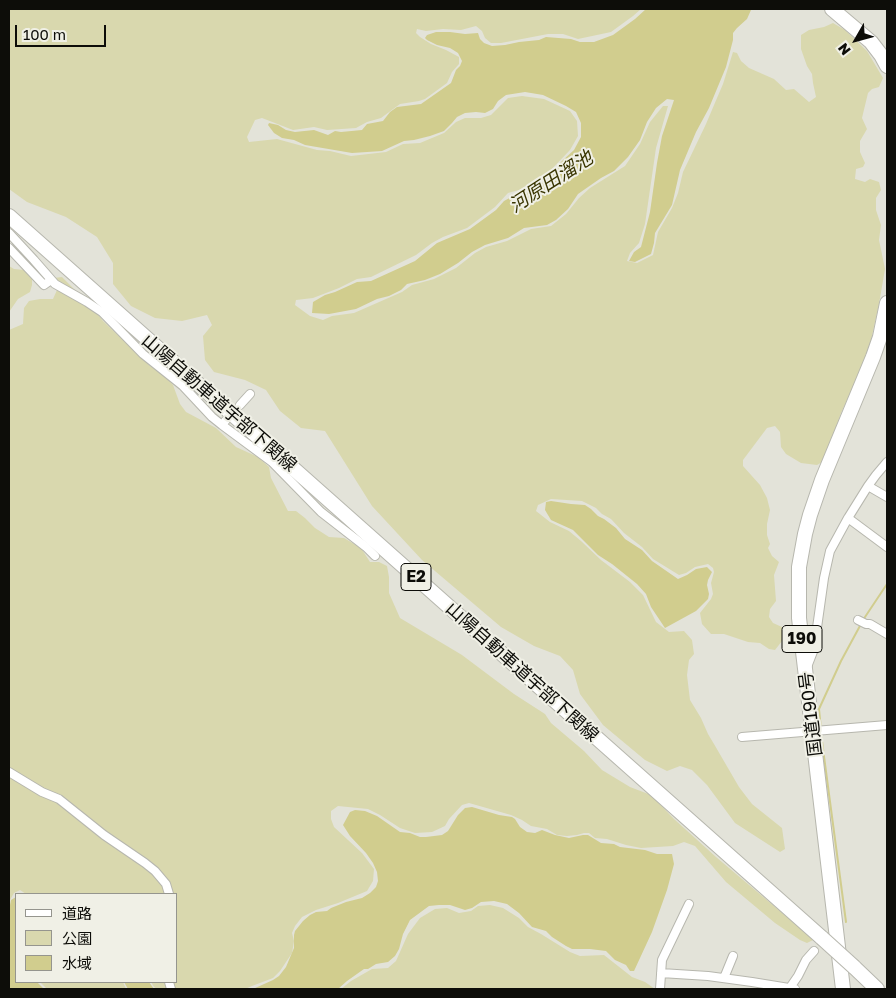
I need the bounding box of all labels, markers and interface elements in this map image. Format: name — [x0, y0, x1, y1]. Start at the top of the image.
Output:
scale bar — [18, 15, 109, 47]
north arrow — [831, 15, 881, 65]
text: 100 m — [23, 25, 66, 43]
text: N — [834, 40, 854, 59]
water label: 河原田溜池 — [505, 147, 597, 217]
street label: 山陽自動車道宇部下関線 — [137, 330, 301, 476]
road number: E2 — [401, 564, 431, 590]
street label: 山陽自動車道宇部下関線 — [441, 598, 603, 746]
road number: 190 — [782, 626, 822, 652]
street label: 国道190号 — [795, 671, 827, 757]
legend — [15, 893, 178, 983]
text: 道路 — [62, 904, 92, 922]
text: 公園 — [62, 929, 92, 947]
text: 水域 — [62, 954, 92, 972]

